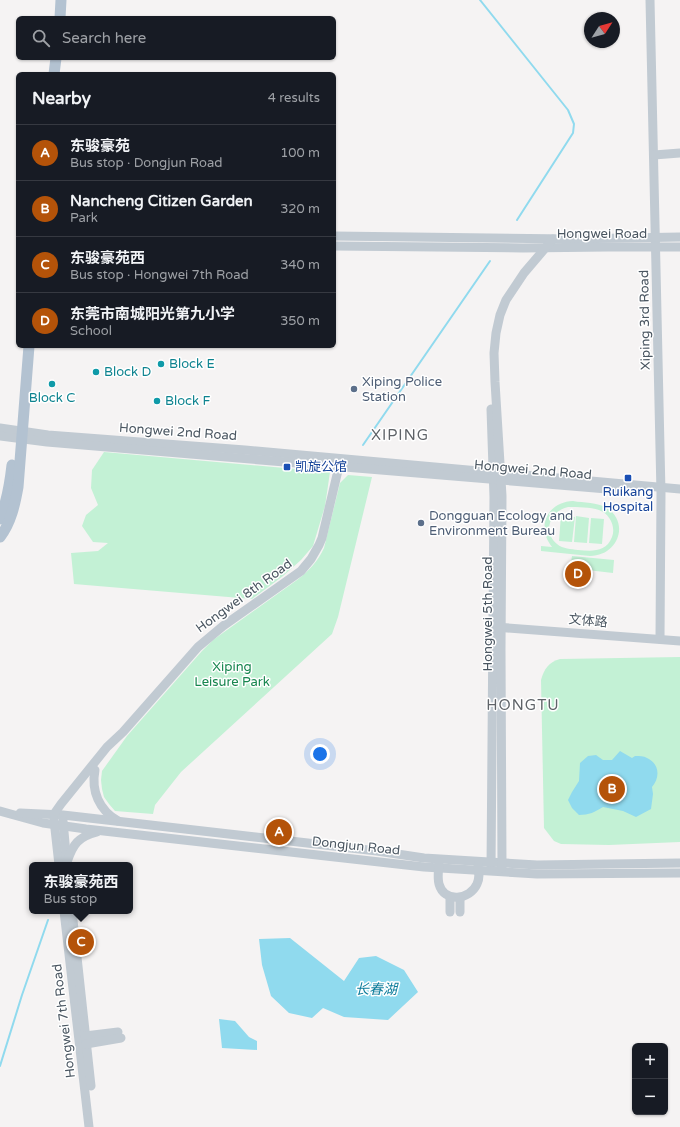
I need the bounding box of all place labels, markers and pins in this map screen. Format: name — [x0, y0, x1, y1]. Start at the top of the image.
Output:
place label: Block E — [169, 356, 215, 372]
marker: Block E — [156, 359, 166, 369]
place label: Block D — [104, 364, 151, 380]
marker: Block D — [91, 367, 101, 377]
place label: Xiping Police Station — [362, 374, 442, 405]
marker: Block C — [47, 379, 57, 389]
marker: Xiping Police Station — [349, 384, 359, 394]
place label: Block C — [29, 390, 75, 406]
place label: Block F — [165, 393, 210, 409]
marker: Block F — [152, 396, 162, 406]
place label: 凯旋公馆 — [295, 459, 347, 475]
marker: 凯旋公馆 — [282, 462, 292, 472]
marker: Ruikang Hospital — [623, 473, 633, 483]
place label: Ruikang Hospital — [603, 484, 653, 515]
place label: Dongguan Ecology and Environment Bureau — [429, 508, 573, 539]
marker: Dongguan Ecology and Environment Bureau — [416, 518, 426, 528]
pin: D — [565, 559, 591, 589]
pin: B — [599, 774, 625, 804]
pin: A — [266, 817, 292, 847]
pin: C — [68, 927, 94, 957]

